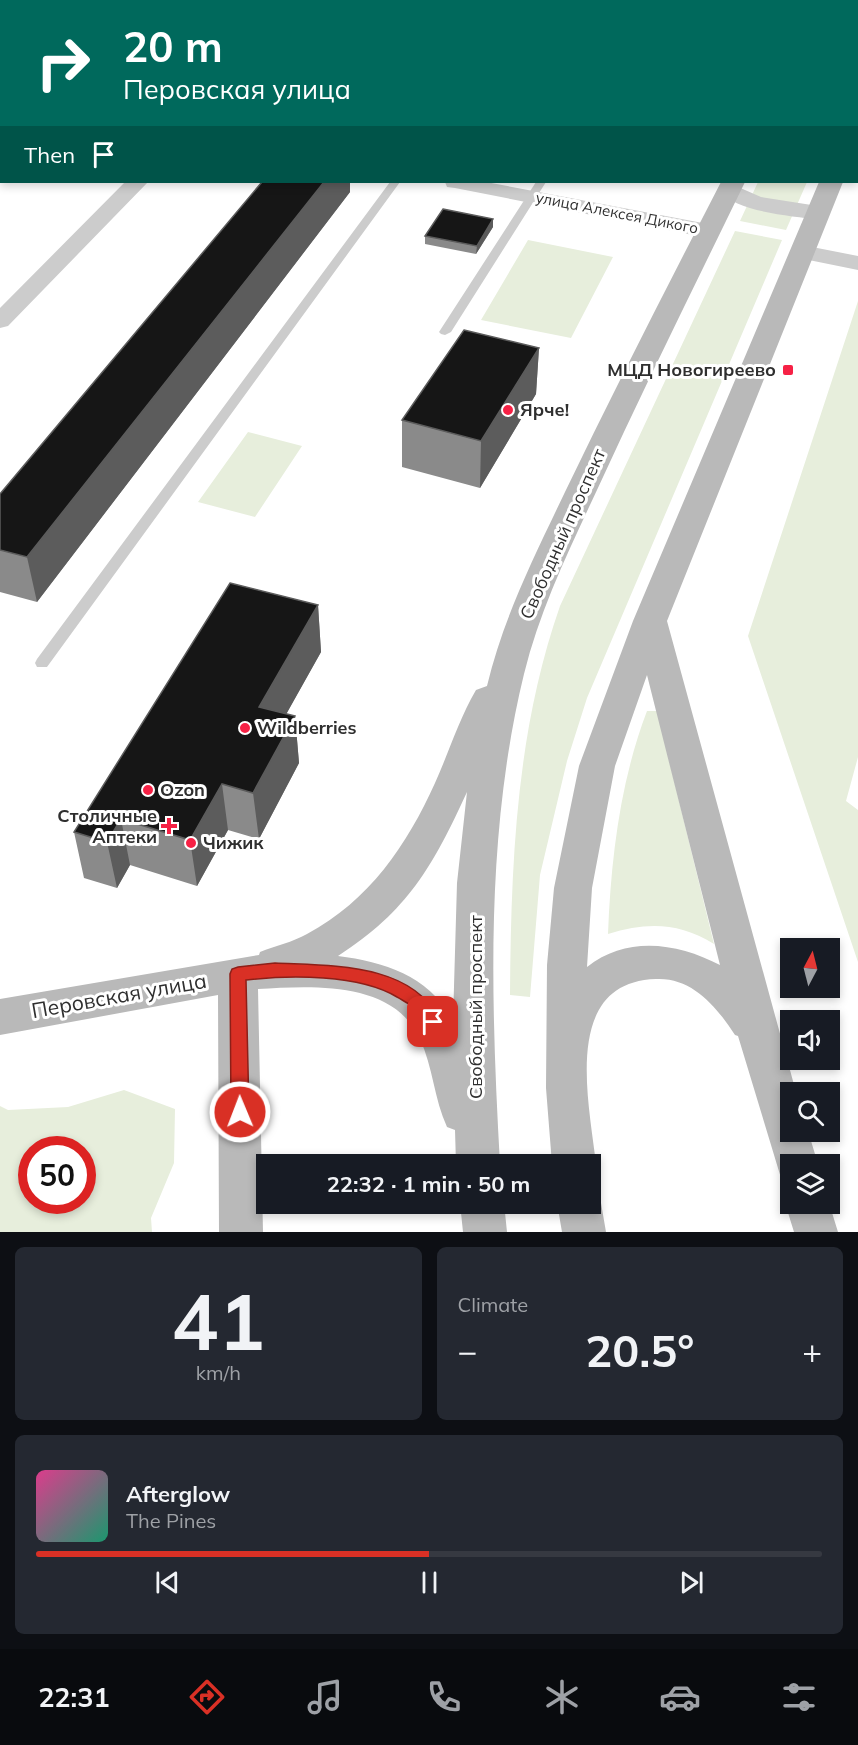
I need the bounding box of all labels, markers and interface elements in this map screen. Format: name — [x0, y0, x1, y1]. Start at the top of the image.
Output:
text: 20 m — [123, 20, 223, 73]
icon: right — [24, 24, 102, 102]
text: Перовская улица — [123, 72, 351, 106]
icon: arrive — [87, 138, 120, 171]
text: Then — [24, 141, 75, 169]
street label: улица Алексея Дикого — [534, 187, 700, 238]
place label: МЦД Новогиреево — [607, 358, 776, 381]
marker: МЦД Новогиреево — [781, 363, 795, 377]
place label: Ярче! — [520, 398, 569, 421]
marker: Ярче! — [501, 403, 515, 417]
street label: Свободный проспект — [515, 444, 611, 623]
place label: Wildberries — [257, 716, 357, 739]
marker: Wildberries — [238, 721, 252, 735]
place label: Ozon — [160, 778, 205, 801]
marker: Ozon — [141, 783, 155, 797]
place label: Столичные Аптеки — [57, 804, 157, 848]
marker: Столичные Аптеки — [162, 819, 176, 833]
place label: Чижик — [203, 831, 264, 854]
marker: Чижик — [184, 836, 198, 850]
street label: Свободный проспект — [464, 914, 487, 1099]
north arrow — [780, 938, 840, 998]
map controls — [780, 938, 840, 1214]
street label: Перовская улица — [29, 967, 208, 1023]
pin — [407, 996, 458, 1047]
icon: arrive — [416, 1005, 449, 1038]
button: sound — [780, 1010, 840, 1070]
position arrow — [208, 1080, 272, 1144]
button: search — [780, 1082, 840, 1142]
speed limit sign: 50 — [18, 1136, 96, 1214]
button: layers — [780, 1154, 840, 1214]
text: 22:32 · 1 min · 50 m — [327, 1170, 530, 1198]
text: 41 — [171, 1272, 265, 1370]
text: Climate — [458, 1292, 528, 1317]
text: 20.5° — [585, 1322, 694, 1378]
text: − — [458, 1330, 477, 1371]
text: + — [802, 1330, 822, 1371]
text: km/h — [196, 1360, 241, 1385]
text: Afterglow — [126, 1480, 230, 1508]
text: The Pines — [126, 1508, 216, 1533]
icon: previous — [151, 1566, 184, 1599]
icon: pause — [413, 1566, 446, 1599]
icon: next — [675, 1566, 708, 1599]
icon: directions — [186, 1676, 228, 1718]
icon: music — [304, 1676, 346, 1718]
icon: phone — [423, 1676, 465, 1718]
icon: climate — [541, 1676, 583, 1718]
icon: car — [659, 1676, 701, 1718]
icon: filters — [778, 1676, 820, 1718]
text: 22:31 — [38, 1680, 110, 1714]

